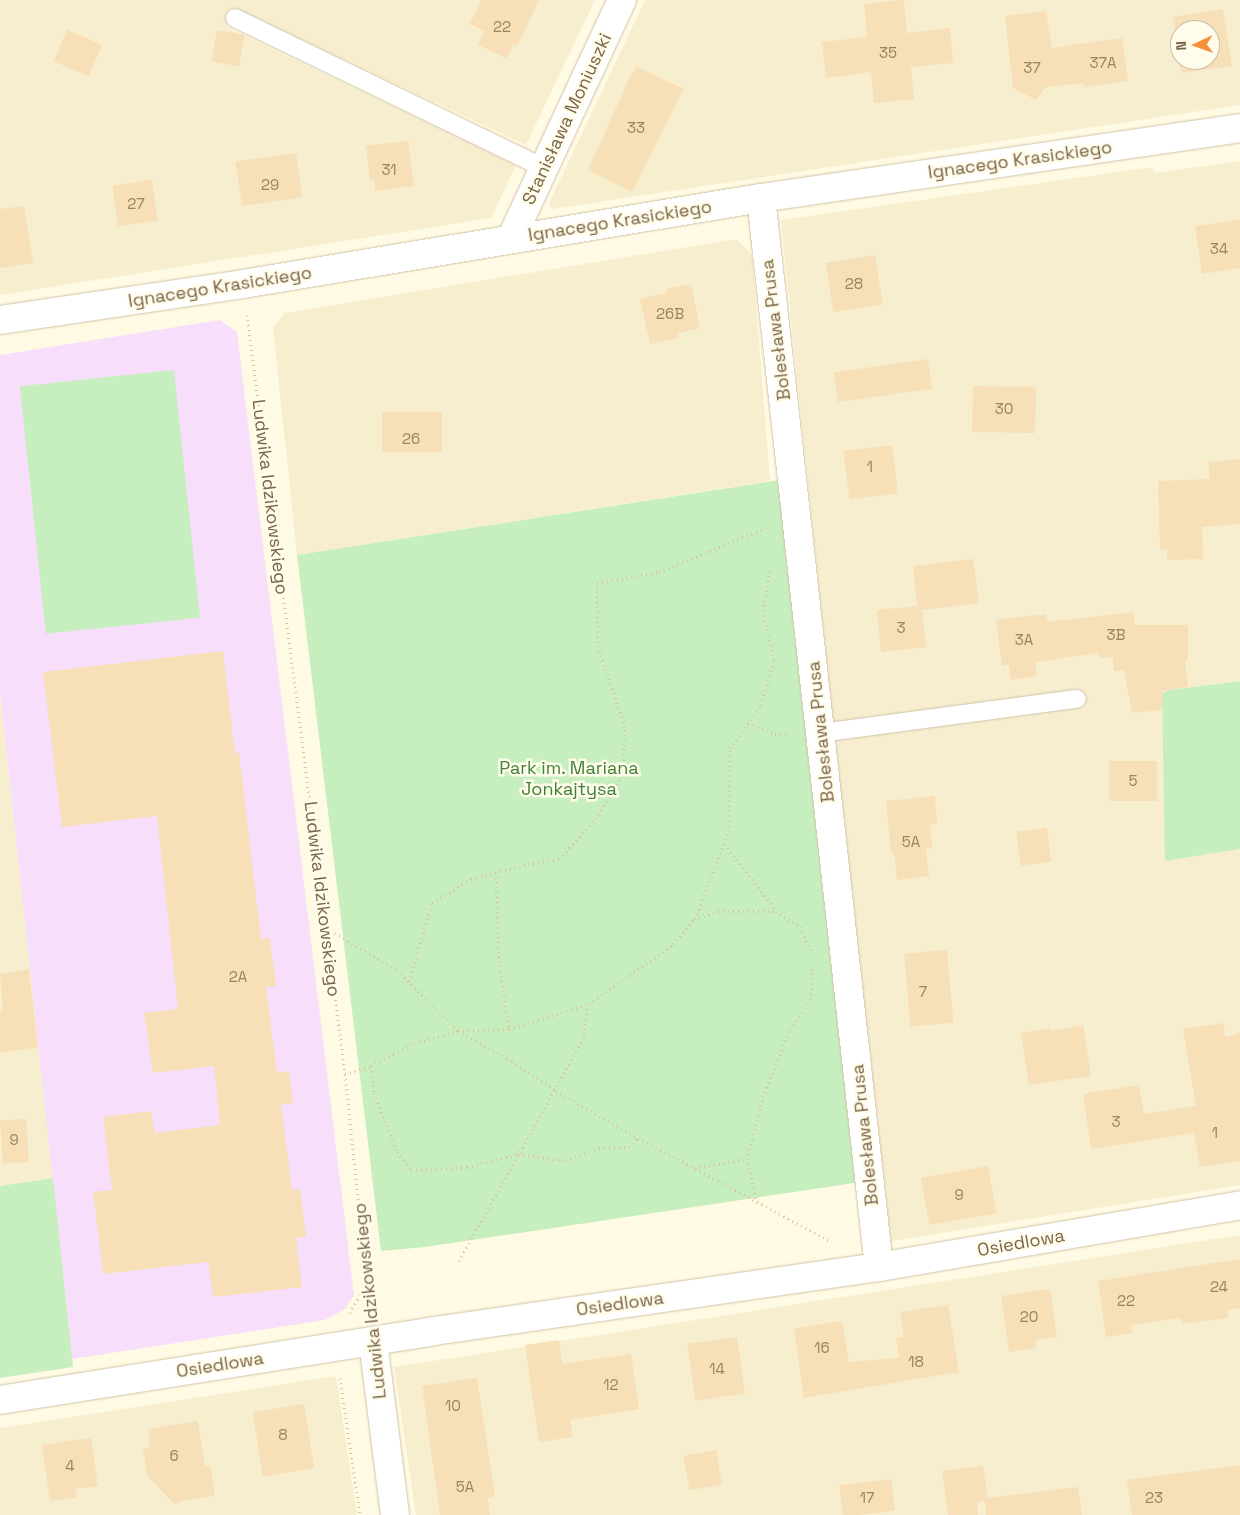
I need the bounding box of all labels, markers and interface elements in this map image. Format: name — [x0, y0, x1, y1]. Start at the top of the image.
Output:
house number: 22 — [493, 18, 511, 36]
north arrow — [1170, 20, 1220, 70]
street label: Stanisława Moniuszki — [518, 30, 616, 208]
text: N — [1172, 41, 1190, 51]
house number: 35 — [879, 44, 897, 62]
house number: 37A — [1090, 54, 1116, 72]
house number: 37 — [1023, 59, 1041, 77]
house number: 33 — [627, 119, 645, 137]
street label: Ignacego Krasickiego — [927, 136, 1113, 184]
house number: 31 — [381, 161, 397, 179]
house number: 29 — [261, 176, 279, 194]
house number: 27 — [127, 195, 145, 213]
street label: Ignacego Krasickiego — [527, 196, 713, 246]
house number: 34 — [1210, 240, 1228, 258]
street label: Bolesława Prusa — [757, 258, 795, 402]
street label: Ignacego Krasickiego — [127, 262, 313, 312]
house number: 28 — [845, 275, 863, 293]
house number: 26B — [656, 305, 684, 323]
street label: Ludwika Idzikowskiego — [247, 398, 293, 596]
house number: 30 — [995, 400, 1013, 418]
house number: 26 — [402, 430, 420, 448]
house number: 1 — [867, 458, 873, 476]
house number: 3 — [896, 619, 906, 637]
house number: 3B — [1107, 626, 1125, 644]
house number: 3A — [1015, 631, 1033, 649]
street label: Bolesława Prusa — [803, 660, 839, 804]
park label: Park im. Mariana Jonkajtysa — [499, 758, 639, 801]
house number: 5 — [1129, 772, 1137, 790]
street label: Ludwika Idzikowskiego — [299, 800, 345, 998]
house number: 5A — [902, 833, 920, 851]
house number: 2A — [229, 968, 247, 986]
house number: 7 — [919, 983, 927, 1001]
street label: Bolesława Prusa — [847, 1063, 883, 1207]
house number: 3 — [1111, 1113, 1121, 1131]
house number: 1 — [1212, 1124, 1218, 1142]
house number: 9 — [9, 1131, 19, 1149]
house number: 9 — [954, 1186, 964, 1204]
street label: Ludwika Idzikowskiego — [349, 1202, 391, 1400]
street label: Osiedlowa — [976, 1225, 1066, 1261]
house number: 24 — [1210, 1278, 1228, 1296]
street label: Osiedlowa — [575, 1287, 665, 1321]
house number: 22 — [1117, 1292, 1135, 1310]
house number: 20 — [1020, 1308, 1038, 1326]
house number: 16 — [814, 1339, 830, 1357]
street label: Osiedlowa — [175, 1347, 265, 1383]
house number: 18 — [908, 1353, 924, 1371]
house number: 14 — [709, 1360, 725, 1378]
house number: 12 — [603, 1376, 619, 1394]
house number: 10 — [445, 1397, 461, 1415]
house number: 8 — [278, 1426, 288, 1444]
house number: 6 — [169, 1447, 179, 1465]
house number: 4 — [65, 1457, 75, 1475]
house number: 5A — [456, 1478, 474, 1496]
house number: 17 — [860, 1489, 874, 1507]
house number: 23 — [1145, 1489, 1163, 1507]

